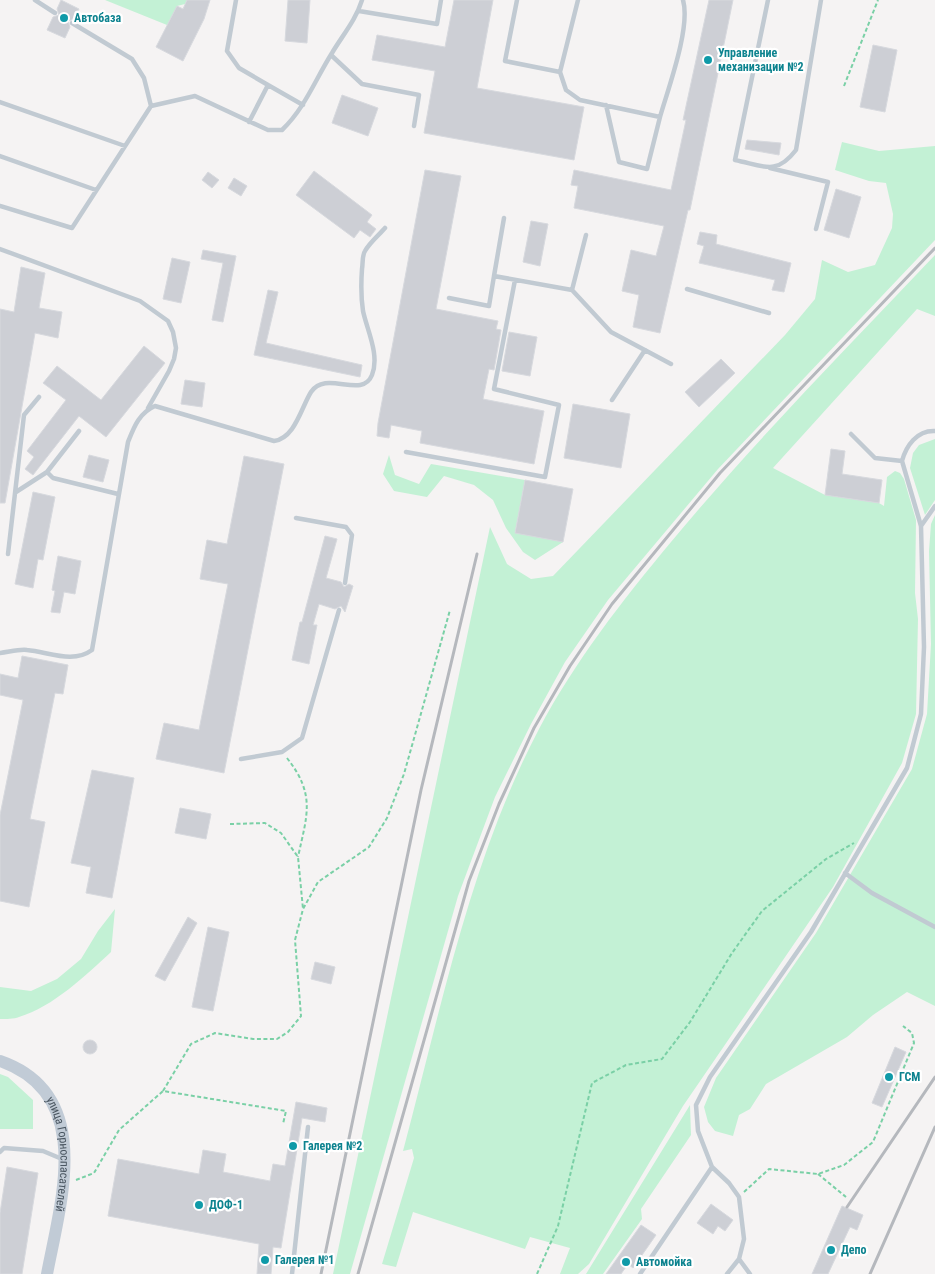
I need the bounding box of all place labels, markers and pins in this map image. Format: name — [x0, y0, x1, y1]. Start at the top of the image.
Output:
place label: Автобаза — [74, 11, 121, 25]
marker: Автобаза — [58, 12, 70, 24]
place label: Управление механизации №2 — [718, 46, 804, 74]
marker: Управление механизации №2 — [702, 54, 714, 66]
place label: ГСМ — [899, 1070, 920, 1084]
marker: ГСМ — [883, 1071, 895, 1083]
place label: Галерея №2 — [303, 1139, 362, 1153]
marker: Галерея №2 — [287, 1140, 299, 1152]
place label: ДОФ-1 — [209, 1198, 243, 1212]
marker: ДОФ-1 — [193, 1199, 205, 1211]
place label: Депо — [841, 1243, 867, 1257]
marker: Депо — [825, 1244, 837, 1256]
place label: Галерея №1 — [275, 1253, 334, 1267]
marker: Галерея №1 — [259, 1254, 271, 1266]
place label: Автомойка — [636, 1255, 692, 1269]
marker: Автомойка — [620, 1256, 632, 1268]

